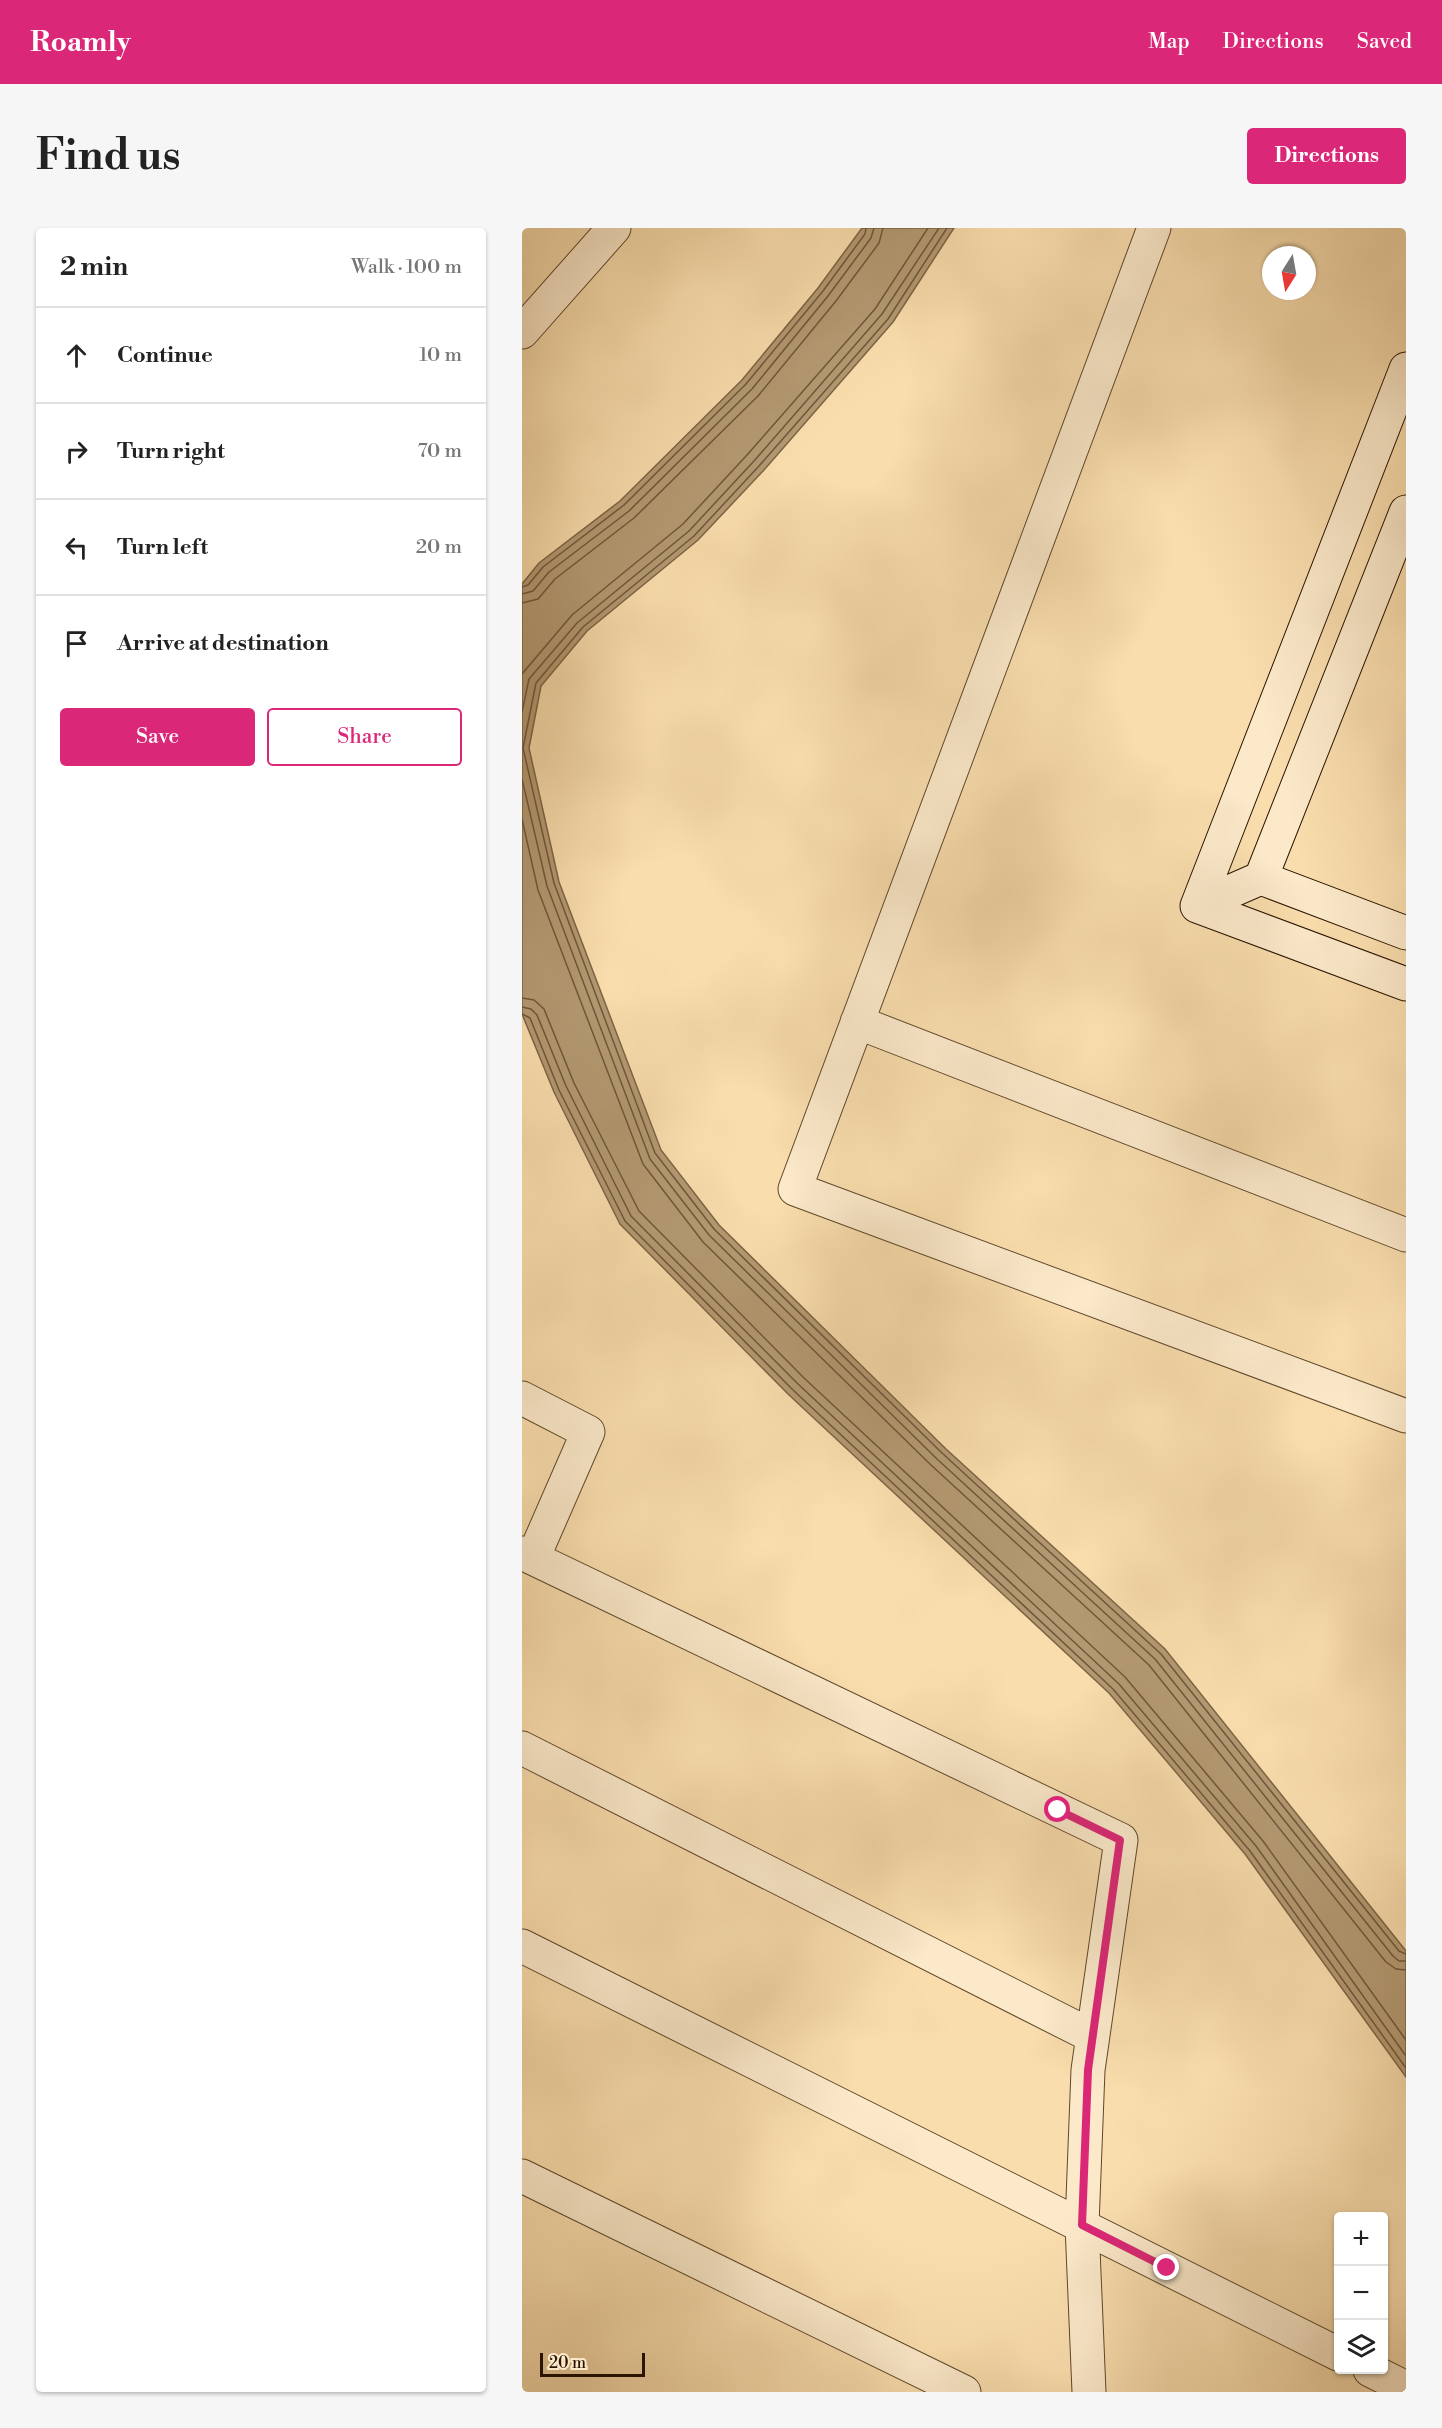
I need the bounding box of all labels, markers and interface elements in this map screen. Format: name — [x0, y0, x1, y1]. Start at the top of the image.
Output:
text: Roamly — [30, 25, 131, 60]
text: Map — [1148, 29, 1190, 55]
text: Directions — [1223, 29, 1324, 55]
text: Saved — [1357, 29, 1412, 55]
button: Directions — [1247, 128, 1406, 184]
text: Find us — [36, 130, 180, 183]
north arrow — [1262, 246, 1316, 300]
text: 2 min — [60, 251, 128, 283]
text: Walk · 100 m — [351, 255, 462, 280]
icon: ahead — [60, 339, 93, 372]
text: Continue — [117, 342, 213, 369]
text: 10 m — [419, 343, 462, 368]
icon: right — [60, 435, 93, 468]
text: Turn right — [117, 438, 225, 465]
text: 70 m — [418, 439, 462, 464]
icon: left — [60, 531, 93, 564]
text: Turn left — [117, 534, 208, 561]
text: 20 m — [416, 535, 462, 560]
icon: arrive — [60, 627, 93, 660]
text: Arrive at destination — [117, 630, 329, 657]
button: Save — [60, 708, 255, 766]
button: Share — [267, 708, 462, 766]
route start — [1044, 1796, 1070, 1822]
map controls — [1334, 2212, 1388, 2374]
button: + — [1334, 2212, 1388, 2266]
route end — [1153, 2254, 1179, 2280]
button: − — [1334, 2266, 1388, 2320]
button: layers — [1334, 2320, 1388, 2374]
scale bar — [540, 2350, 645, 2378]
text: 20 m — [549, 2353, 586, 2373]

